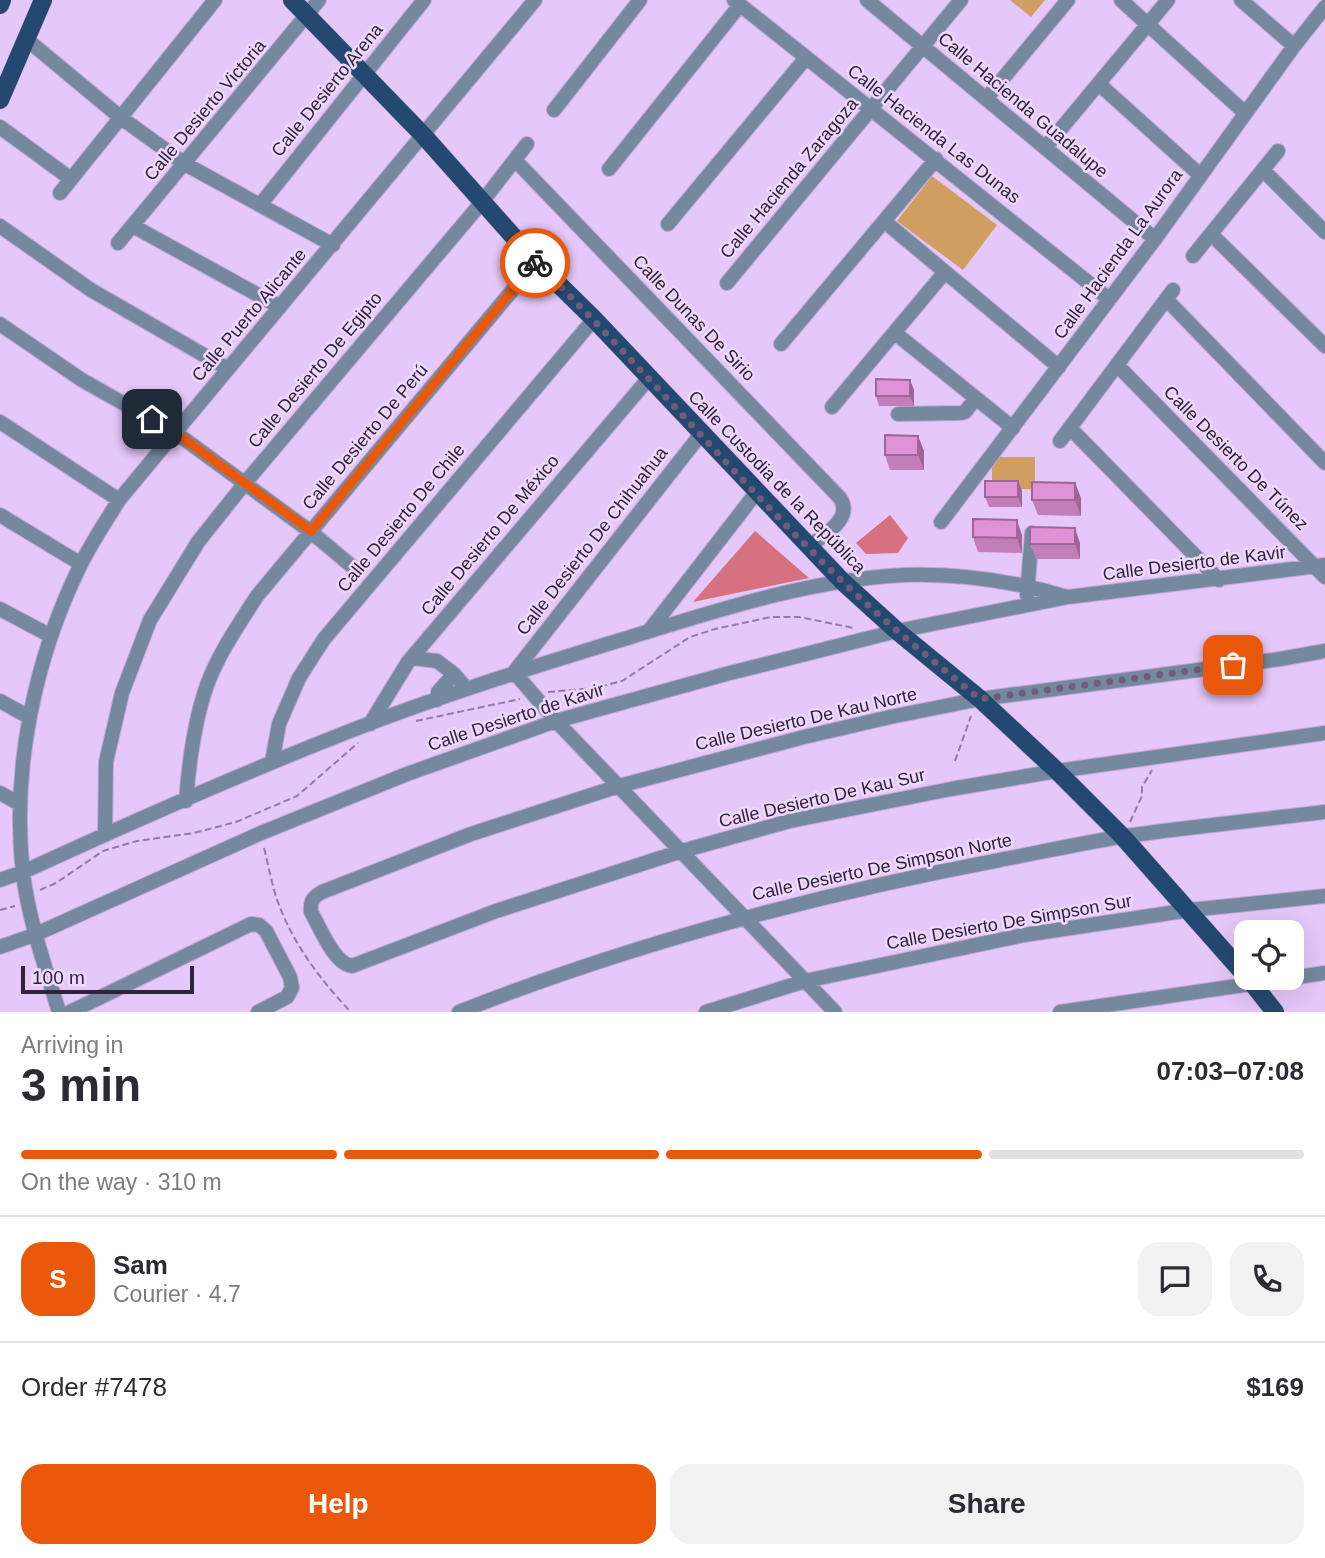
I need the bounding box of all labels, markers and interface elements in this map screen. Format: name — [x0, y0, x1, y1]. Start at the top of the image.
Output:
street label: Calle Desierto Arena — [267, 19, 387, 160]
street label: Calle Hacienda Guadalupe — [934, 28, 1112, 182]
street label: Calle Desierto Victoria — [140, 35, 270, 185]
street label: Calle Hacienda Las Dunas — [844, 61, 1024, 207]
street label: Calle Hacienda Zaragoza — [716, 93, 863, 262]
street label: Calle Hacienda La Aurora — [1050, 164, 1187, 343]
courier — [500, 228, 570, 298]
icon: bike — [516, 244, 554, 282]
street label: Calle Puerto Alicante — [188, 245, 310, 385]
street label: Calle Dunas De Sirio — [629, 251, 759, 385]
street label: Calle Desierto De Egipto — [244, 288, 386, 452]
street label: Calle Desierto De Perú — [298, 360, 432, 514]
street label: Calle Desierto De Túnez — [1160, 382, 1312, 534]
street label: Calle Custodia de la República — [684, 387, 870, 578]
pin — [122, 389, 182, 449]
icon: home — [133, 400, 171, 438]
street label: Calle Desierto De Chile — [333, 440, 469, 596]
street label: Calle Desierto De Chihuahua — [512, 442, 672, 639]
street label: Calle Desierto De México — [417, 451, 563, 619]
street label: Calle Desierto de Kavir — [1101, 542, 1287, 584]
pin — [1203, 635, 1263, 695]
icon: bag — [1214, 646, 1252, 684]
street label: Calle Desierto de Kavir — [425, 679, 607, 755]
street label: Calle Desierto De Kau Norte — [693, 684, 919, 754]
street label: Calle Desierto De Kau Sur — [717, 765, 927, 831]
street label: Calle Desierto De Simpson Norte — [750, 830, 1014, 904]
street label: Calle Desierto De Simpson Sur — [885, 891, 1133, 953]
map controls — [1234, 920, 1304, 990]
button: locate — [1234, 920, 1304, 990]
scale bar — [21, 963, 194, 995]
text: 100 m — [32, 967, 85, 988]
text: Arriving in — [21, 1032, 123, 1058]
text: 07:03–07:08 — [1157, 1056, 1304, 1086]
text: 3 min — [21, 1059, 141, 1111]
text: On the way · 310 m — [21, 1169, 222, 1195]
button: chat — [1138, 1242, 1212, 1316]
button: phone — [1230, 1242, 1304, 1316]
text: Sam — [113, 1250, 168, 1280]
text: S — [49, 1264, 67, 1294]
text: Courier · 4.7 — [113, 1281, 241, 1307]
text: Order #7478 — [21, 1372, 167, 1402]
text: $169 — [1246, 1372, 1304, 1402]
button: Help — [21, 1464, 656, 1544]
button: Share — [670, 1464, 1304, 1544]

